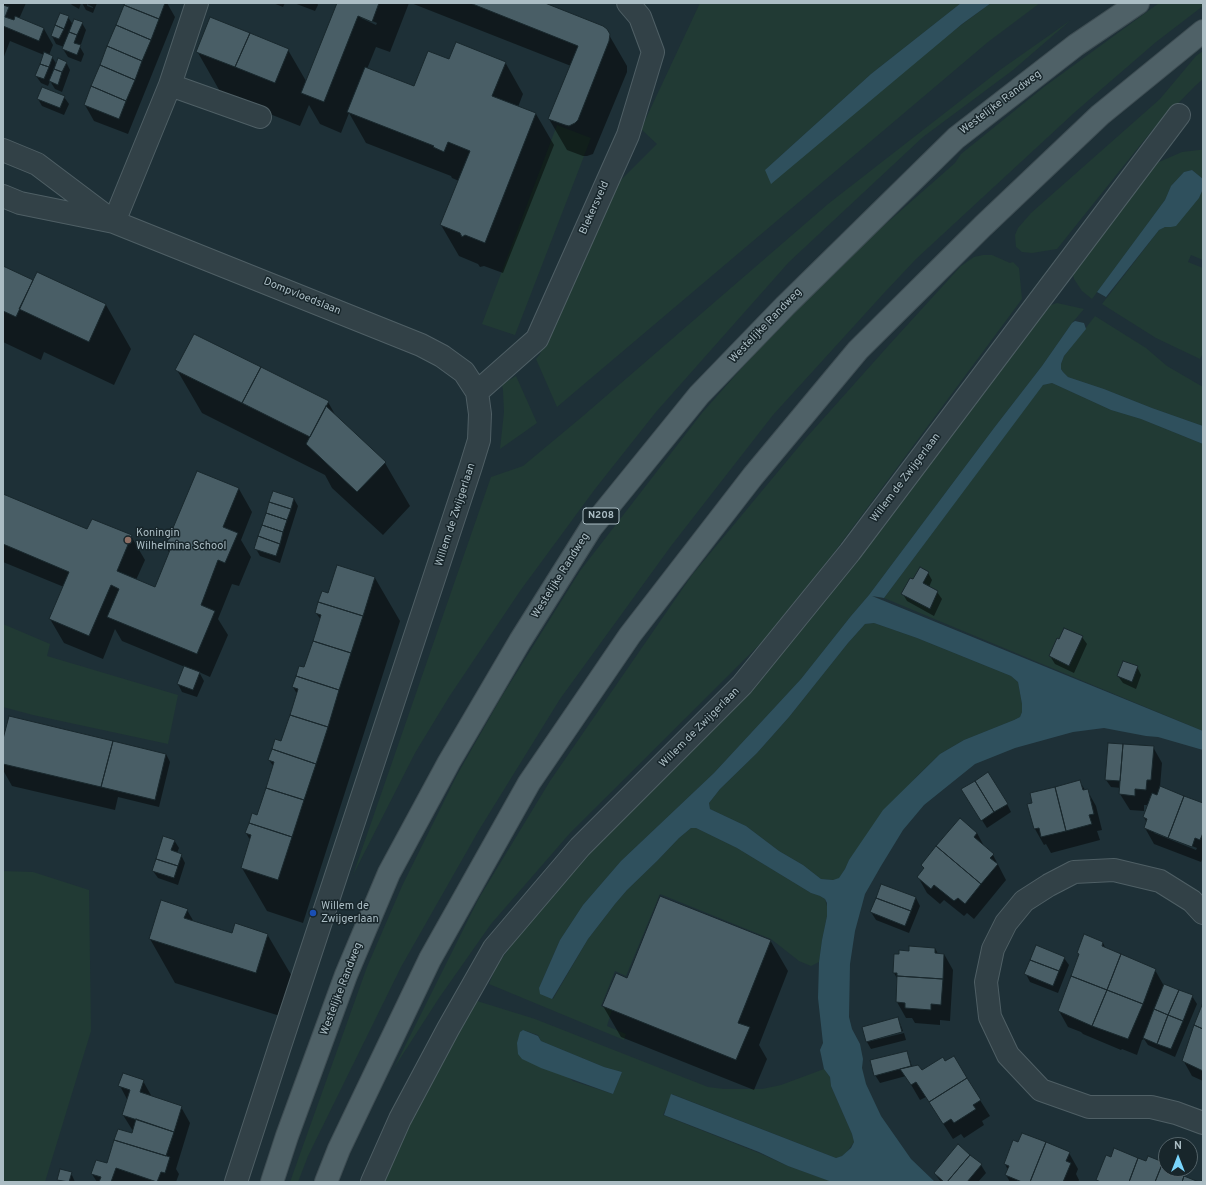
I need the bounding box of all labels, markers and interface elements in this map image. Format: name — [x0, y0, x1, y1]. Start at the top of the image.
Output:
street label: Westelijke Randweg — [958, 68, 1044, 138]
street label: Blekersveld — [577, 179, 613, 237]
street label: Dompvloedslaan — [261, 275, 343, 319]
street label: Westelijke Randweg — [727, 286, 805, 366]
street label: Willem de Zwijgerlaan — [868, 431, 944, 525]
street label: Willem de Zwijgerlaan — [433, 462, 479, 568]
road number: N208 — [583, 508, 619, 524]
place label: Koningin Wilhelmina School — [136, 527, 226, 553]
street label: Westelijke Randweg — [529, 531, 593, 621]
marker: Koningin Wilhelmina School — [123, 535, 133, 545]
street label: Willem de Zwijgerlaan — [657, 685, 743, 771]
place label: Willem de Zwijgerlaan — [321, 900, 379, 926]
marker: Willem de Zwijgerlaan — [308, 908, 318, 918]
street label: Westelijke Randweg — [318, 941, 366, 1037]
north arrow — [1158, 1137, 1198, 1177]
text: N — [1174, 1139, 1182, 1153]

